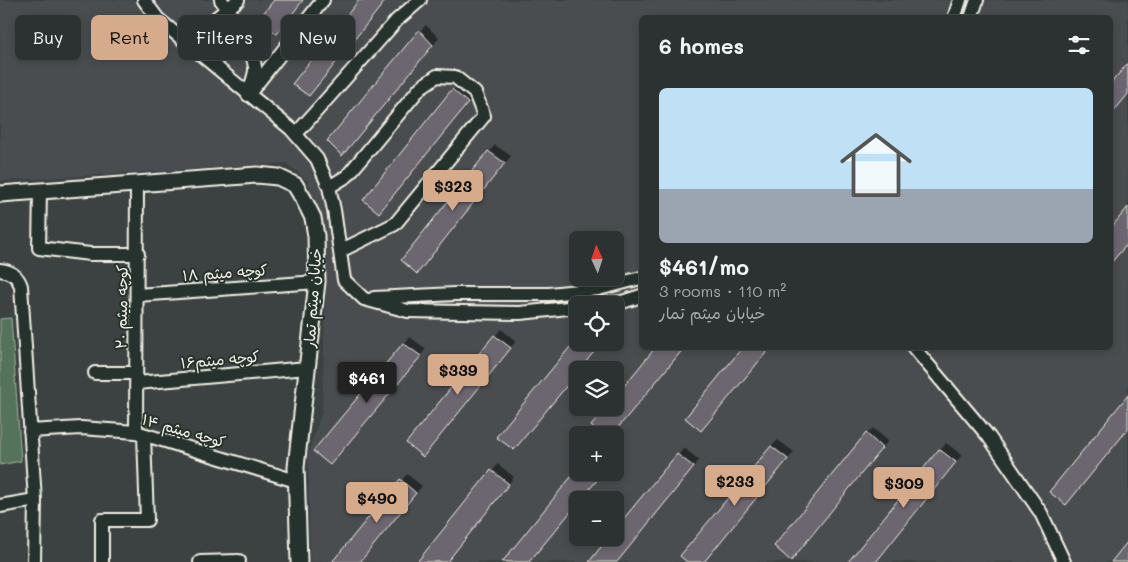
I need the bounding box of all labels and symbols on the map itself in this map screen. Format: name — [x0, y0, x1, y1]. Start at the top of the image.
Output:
pin: $323 — [423, 170, 483, 212]
north arrow — [569, 231, 624, 286]
street label: خیابان میثم تمار — [298, 247, 328, 350]
street label: کوچه میثم ۱۸ — [182, 259, 268, 288]
street label: کوچه میثم ۲۰ — [110, 265, 135, 349]
street label: کوچه میثم۱۶ — [180, 346, 261, 375]
pin: $339 — [428, 354, 488, 396]
pin: $461 — [337, 362, 397, 404]
street label: کوچه میثم ۱۴ — [139, 409, 228, 454]
pin: $233 — [705, 464, 765, 507]
pin: $309 — [874, 466, 934, 509]
pin: $490 — [347, 482, 407, 524]

